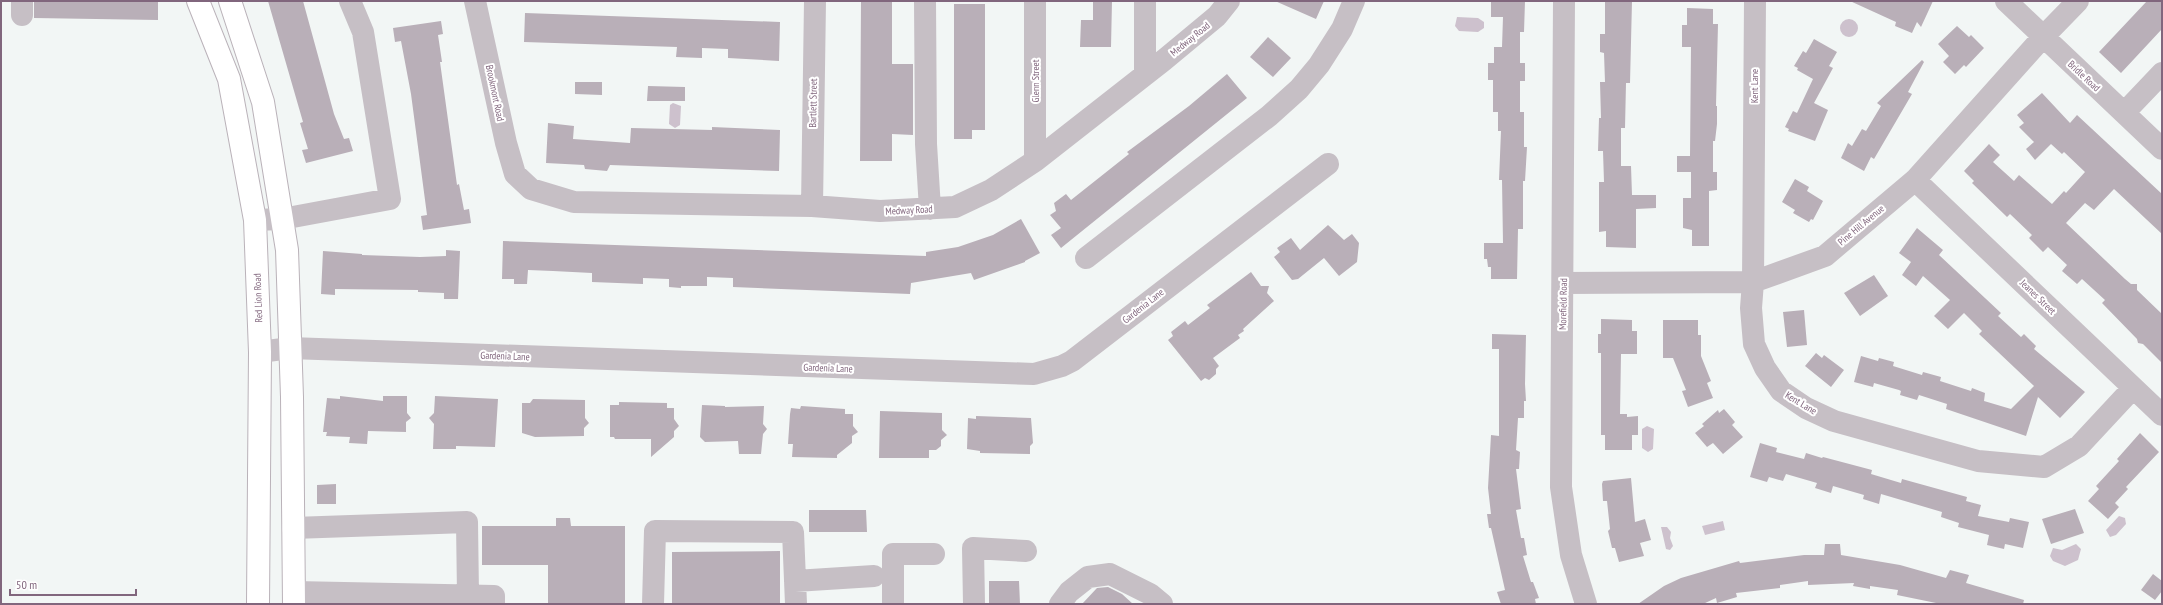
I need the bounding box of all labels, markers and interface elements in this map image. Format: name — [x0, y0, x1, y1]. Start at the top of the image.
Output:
street label: Medway Road — [1167, 19, 1213, 59]
street label: Bridle Road — [2065, 58, 2103, 94]
street label: Glenn Street — [1029, 59, 1042, 102]
street label: Brookmont Road — [483, 64, 507, 122]
street label: Kent Lane — [1748, 69, 1761, 103]
street label: Bartlett Street — [806, 78, 820, 128]
street label: Medway Road — [885, 202, 933, 218]
street label: Pine Hill Avenue — [1835, 202, 1887, 248]
street label: Red Lion Road — [251, 273, 265, 323]
street label: Jeanes Street — [2016, 276, 2059, 318]
street label: Morefield Road — [1556, 278, 1570, 330]
street label: Gardenia Lane — [1120, 286, 1166, 326]
street label: Gardenia Lane — [480, 349, 530, 363]
street label: Gardenia Lane — [803, 361, 853, 375]
street label: Kent Lane — [1783, 389, 1819, 417]
scale bar — [10, 571, 136, 597]
text: 50 m — [16, 577, 37, 592]

